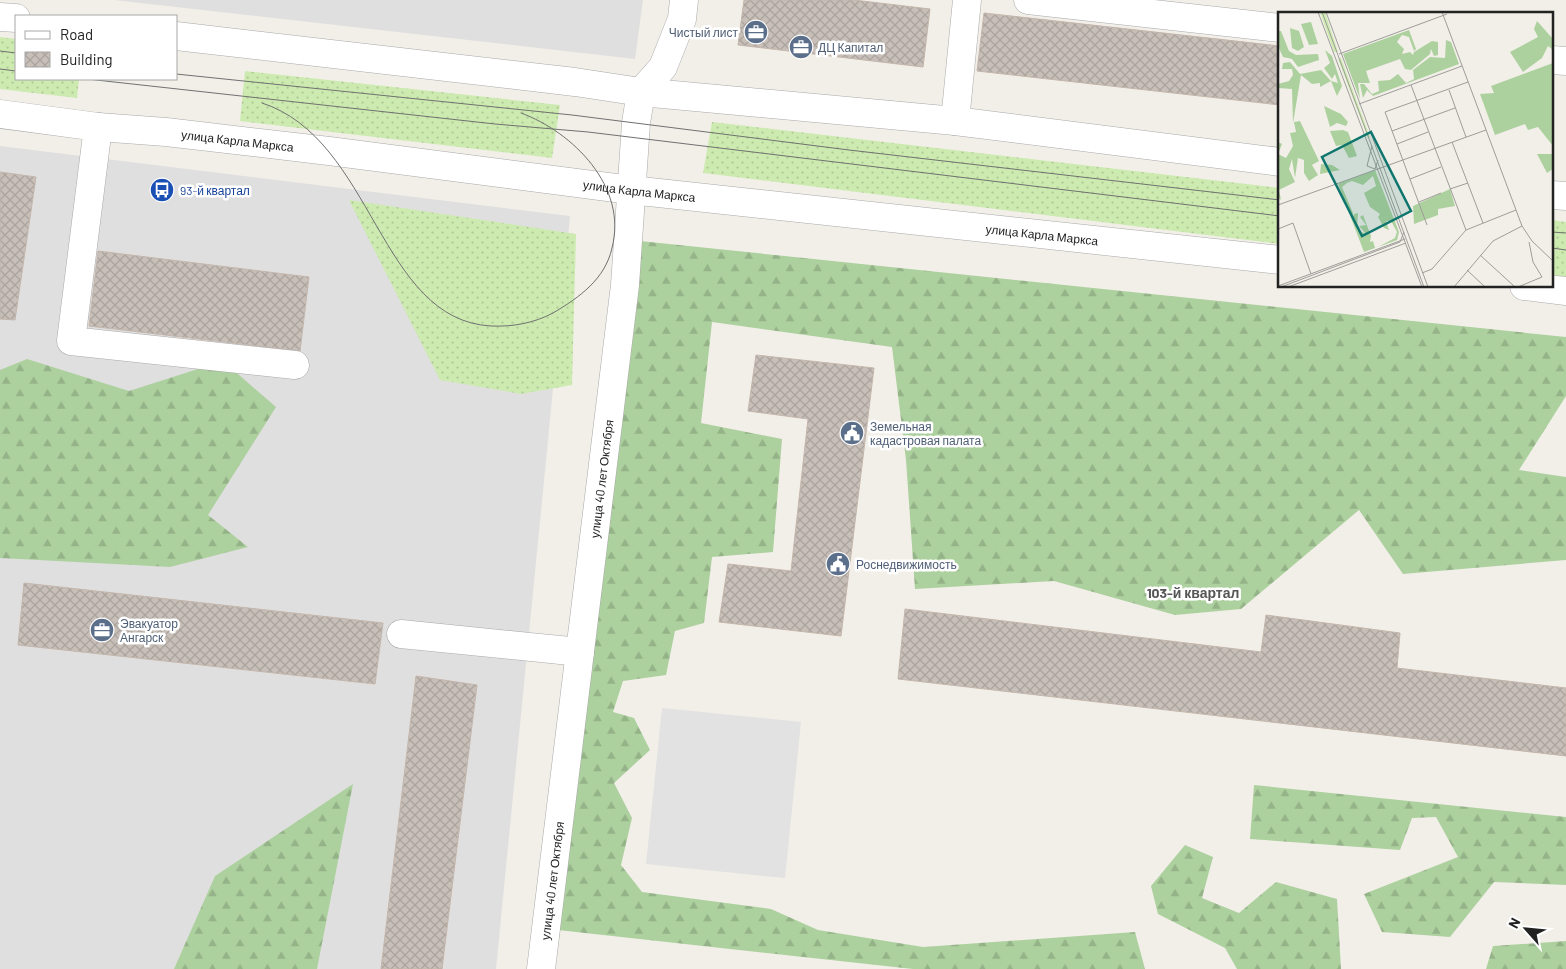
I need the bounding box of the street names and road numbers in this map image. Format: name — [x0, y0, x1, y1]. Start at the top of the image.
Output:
street label: улица Карла Маркса — [180, 127, 295, 154]
street label: улица Карла Маркса — [582, 177, 697, 204]
street label: улица Карла Маркса — [985, 221, 1099, 247]
street label: улица 40 лет Октября — [587, 419, 616, 539]
street label: улица 40 лет Октября — [538, 821, 566, 941]

